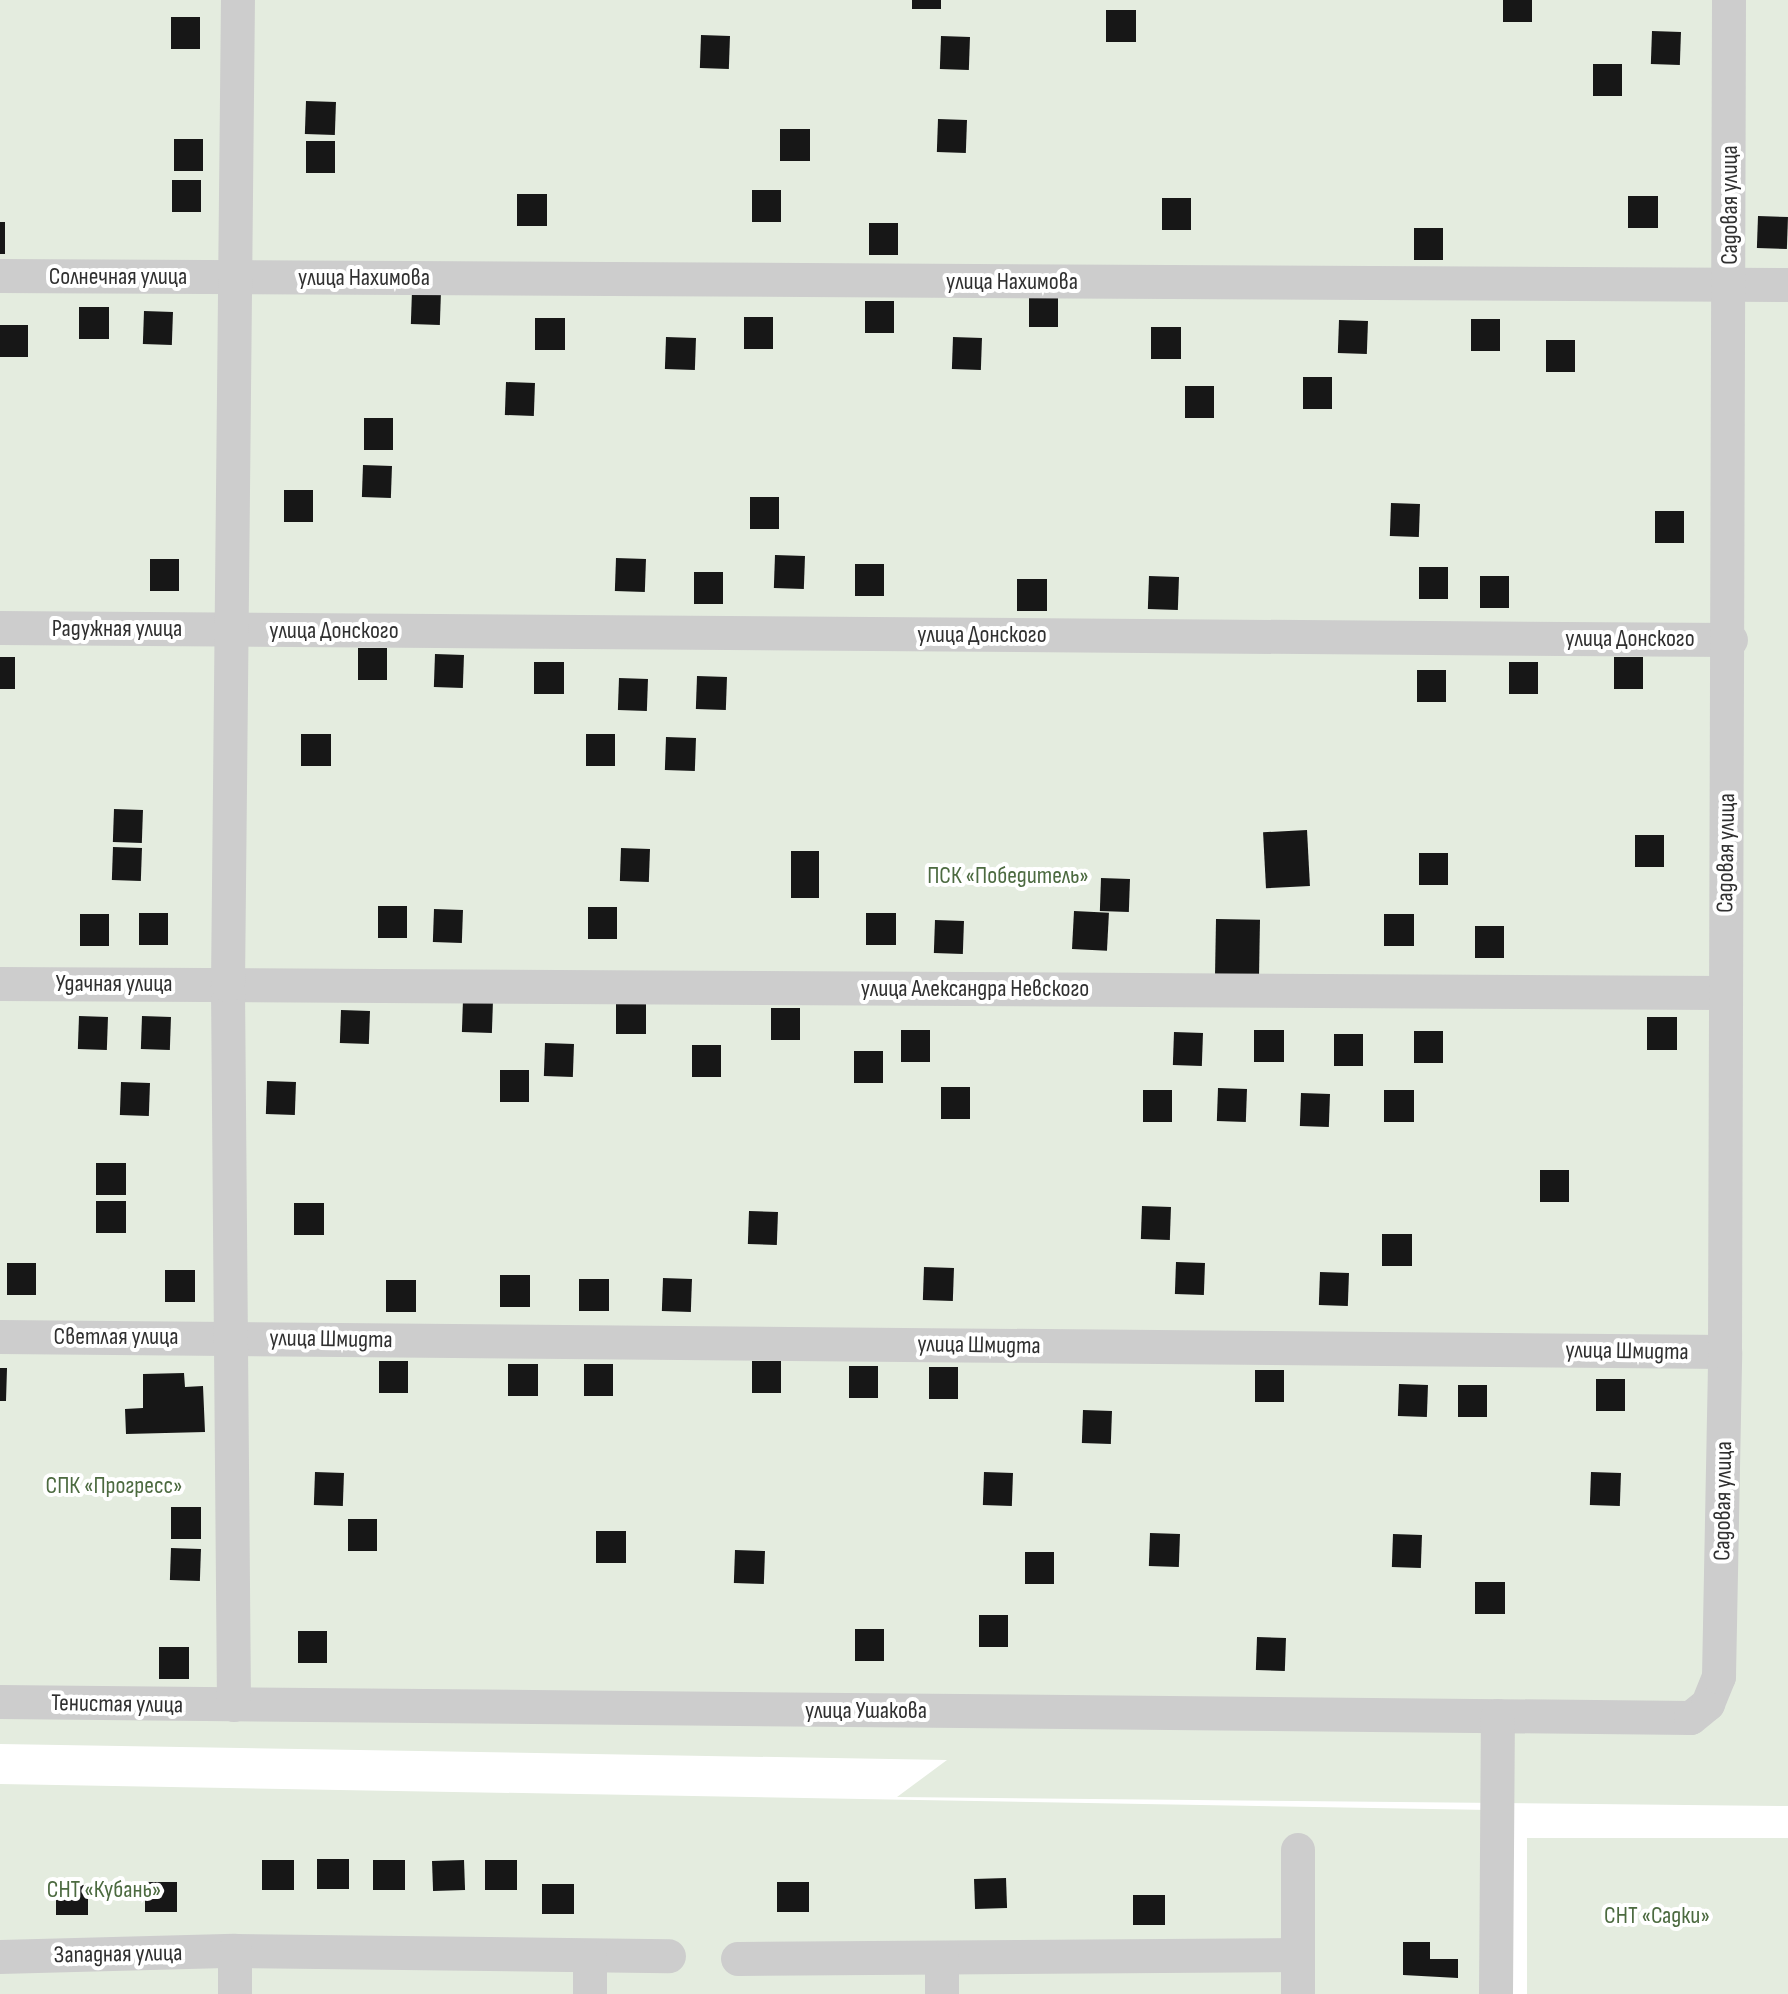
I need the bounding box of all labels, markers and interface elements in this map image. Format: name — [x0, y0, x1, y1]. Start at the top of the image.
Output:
street label: Садовая улица — [1716, 145, 1744, 265]
street label: Солнечная улица — [49, 263, 187, 291]
street label: улица Нахимова — [298, 264, 430, 292]
street label: улица Нахимова — [946, 268, 1078, 296]
street label: Радужная улица — [52, 615, 182, 643]
street label: улица Донского — [269, 617, 399, 645]
street label: улица Донского — [917, 621, 1047, 649]
street label: улица Донского — [1565, 625, 1695, 653]
street label: Садовая улица — [1711, 793, 1741, 913]
park label: ПСК «Победитель» — [927, 862, 1089, 890]
street label: Удачная улица — [55, 970, 173, 998]
street label: улица Александра Невского — [861, 975, 1089, 1003]
street label: Светлая улица — [54, 1323, 178, 1351]
street label: улица Шмидта — [269, 1324, 393, 1354]
street label: улица Шмидта — [917, 1330, 1041, 1360]
street label: улица Шмидта — [1565, 1336, 1689, 1366]
street label: Садовая улица — [1708, 1441, 1738, 1561]
park label: СПК «Прогресс» — [46, 1472, 182, 1500]
street label: Тенистая улица — [51, 1688, 183, 1720]
street label: улица Ушакова — [805, 1697, 927, 1725]
park label: СНТ «Кубань» — [47, 1876, 161, 1904]
park label: СНТ «Садки» — [1604, 1902, 1710, 1930]
street label: Западная улица — [53, 1938, 183, 1970]

